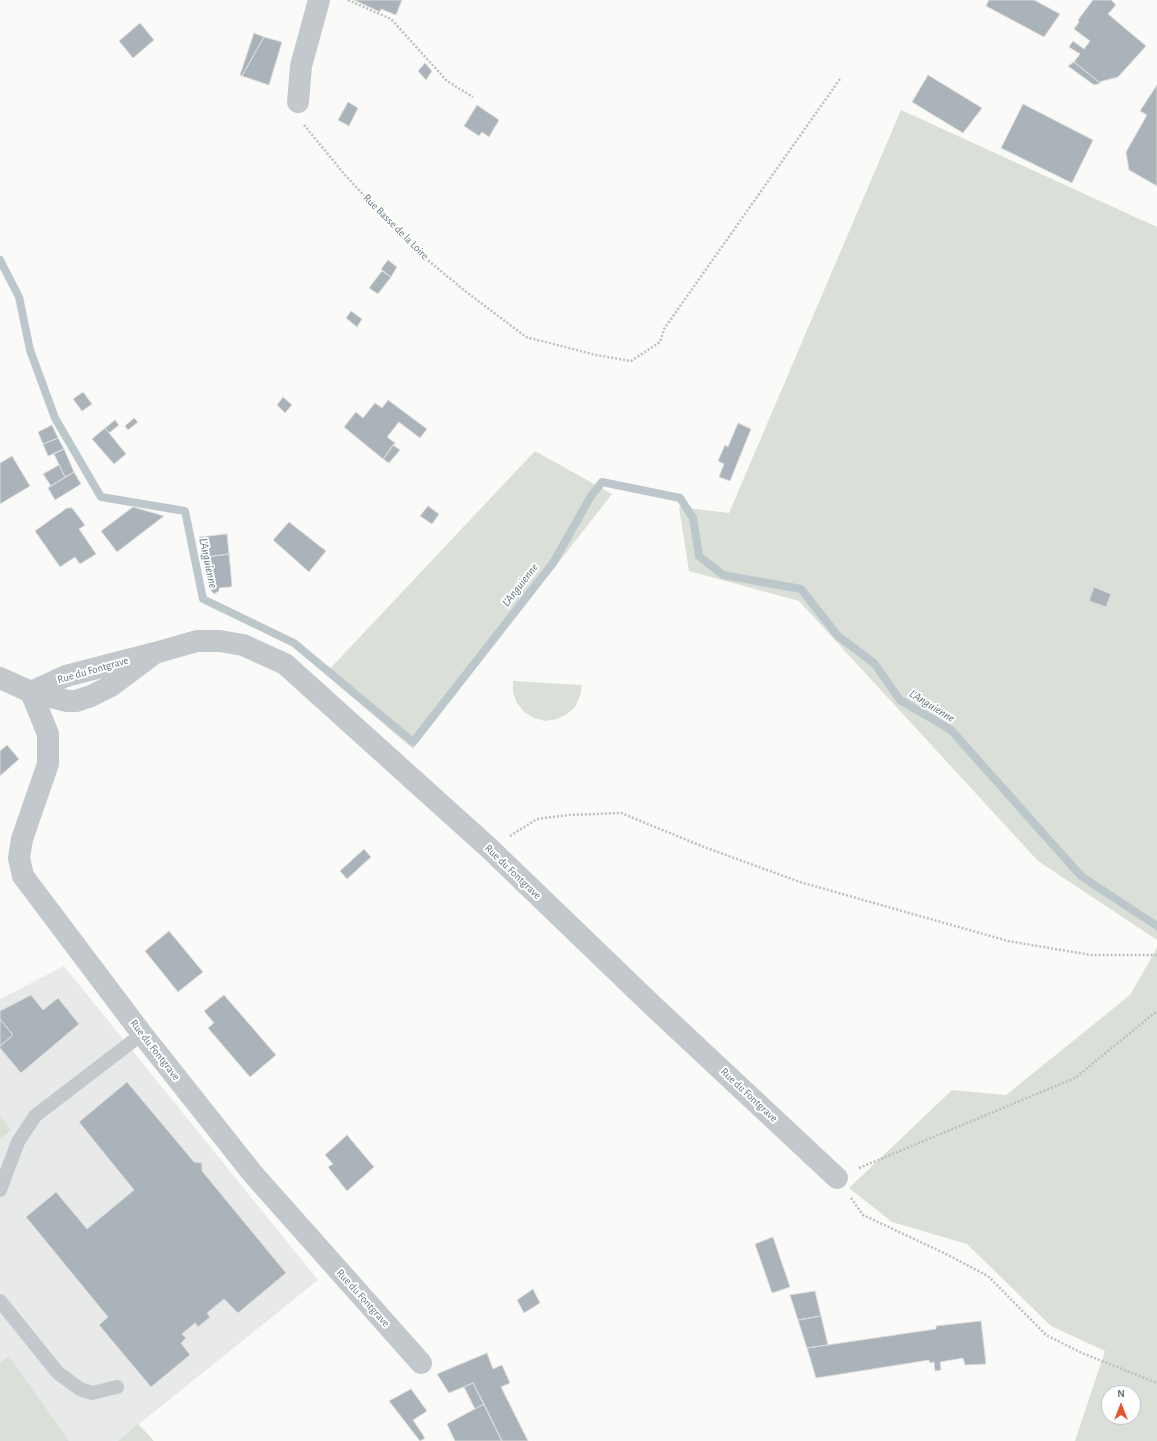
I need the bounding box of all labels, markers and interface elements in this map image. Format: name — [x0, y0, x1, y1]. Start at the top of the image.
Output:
street label: Rue Basse de la Loire — [360, 191, 432, 263]
water label: L'Anguienne — [196, 537, 220, 589]
water label: L'Anguienne — [499, 561, 541, 609]
street label: Rue du Fontgrave — [56, 654, 130, 686]
water label: L'Anguienne — [907, 686, 957, 726]
street label: Rue du Fontgrave — [482, 842, 544, 902]
street label: Rue du Fontgrave — [127, 1017, 183, 1083]
street label: Rue du Fontgrave — [718, 1065, 780, 1125]
street label: Rue du Fontgrave — [334, 1266, 392, 1330]
north arrow — [1101, 1385, 1141, 1425]
text: N — [1117, 1388, 1125, 1399]

